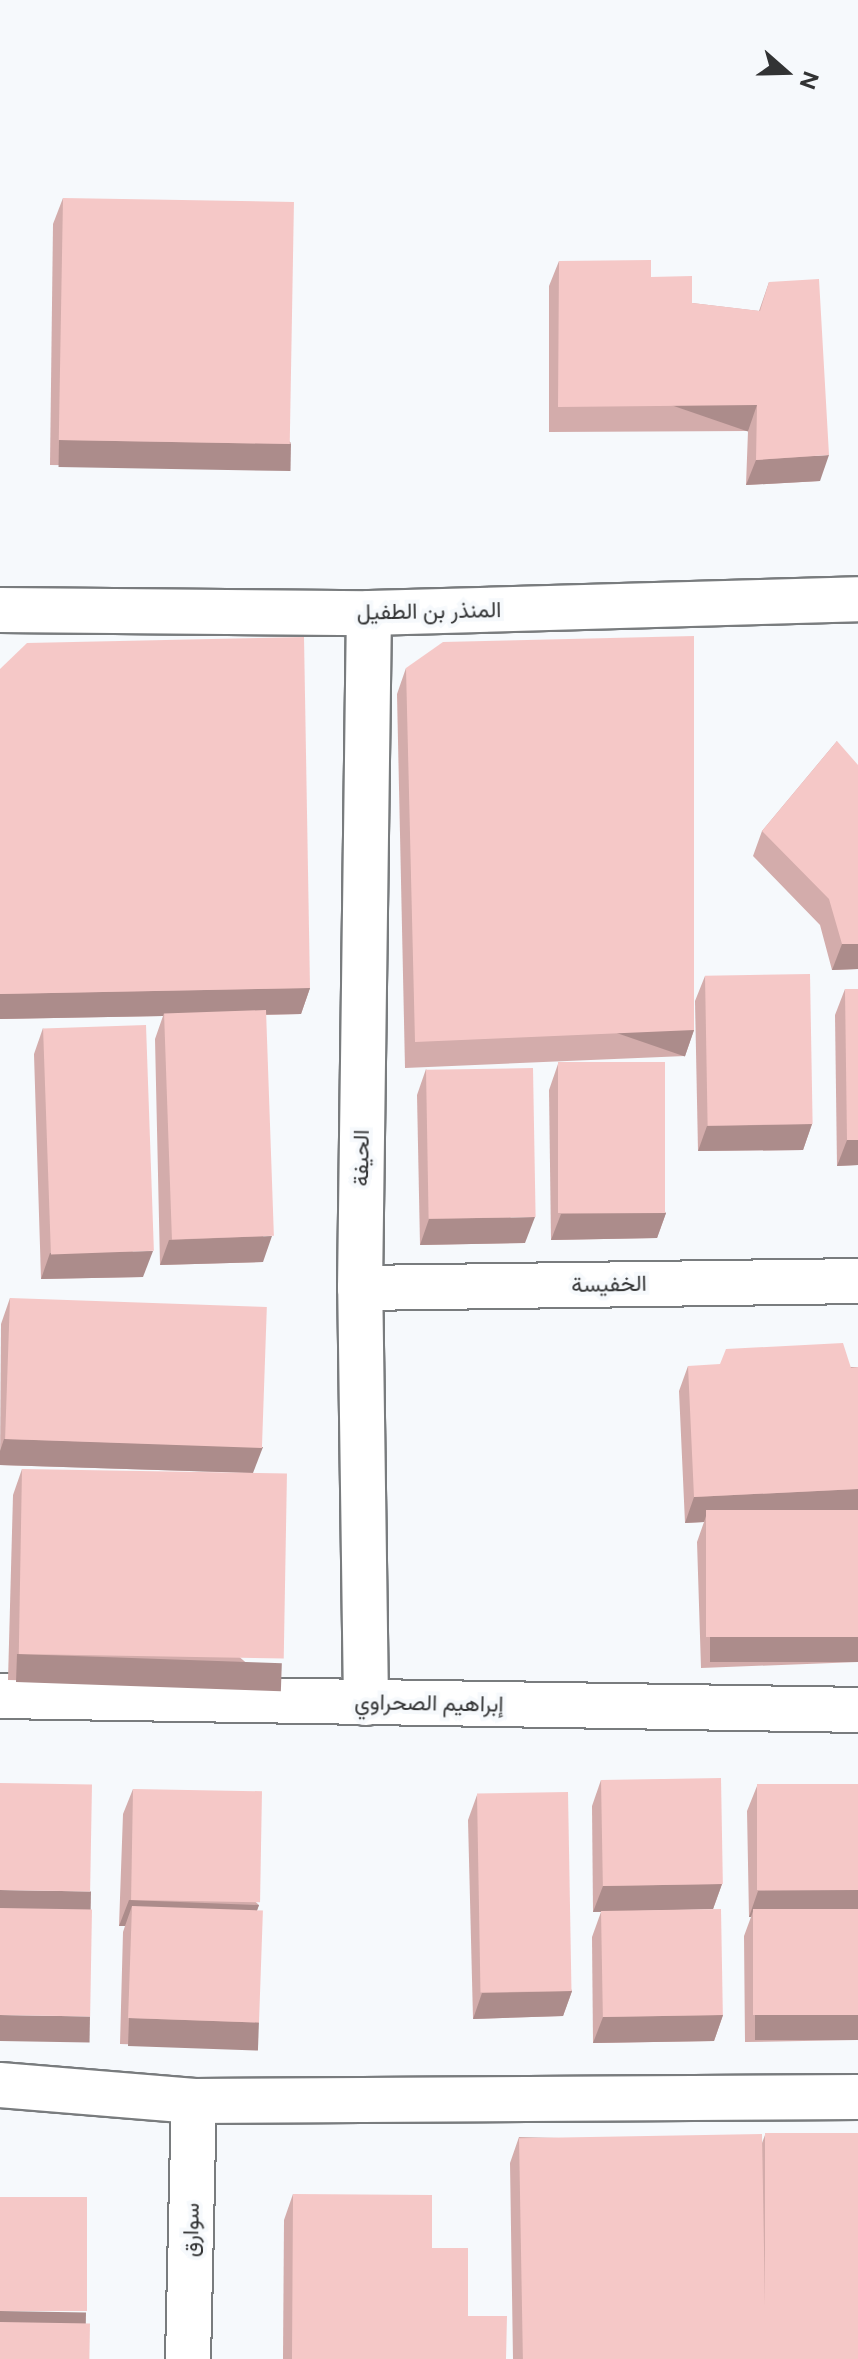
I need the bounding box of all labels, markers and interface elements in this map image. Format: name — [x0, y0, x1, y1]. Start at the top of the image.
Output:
north arrow — [746, 32, 826, 112]
text: N — [793, 68, 825, 93]
street label: المنذر بن الطفيل — [356, 597, 502, 625]
street label: الحيفة — [347, 1129, 375, 1187]
street label: الخفيسة — [571, 1270, 647, 1298]
street label: إبراهيم الصحراوي — [354, 1689, 504, 1717]
street label: سوارق — [177, 2203, 205, 2257]

